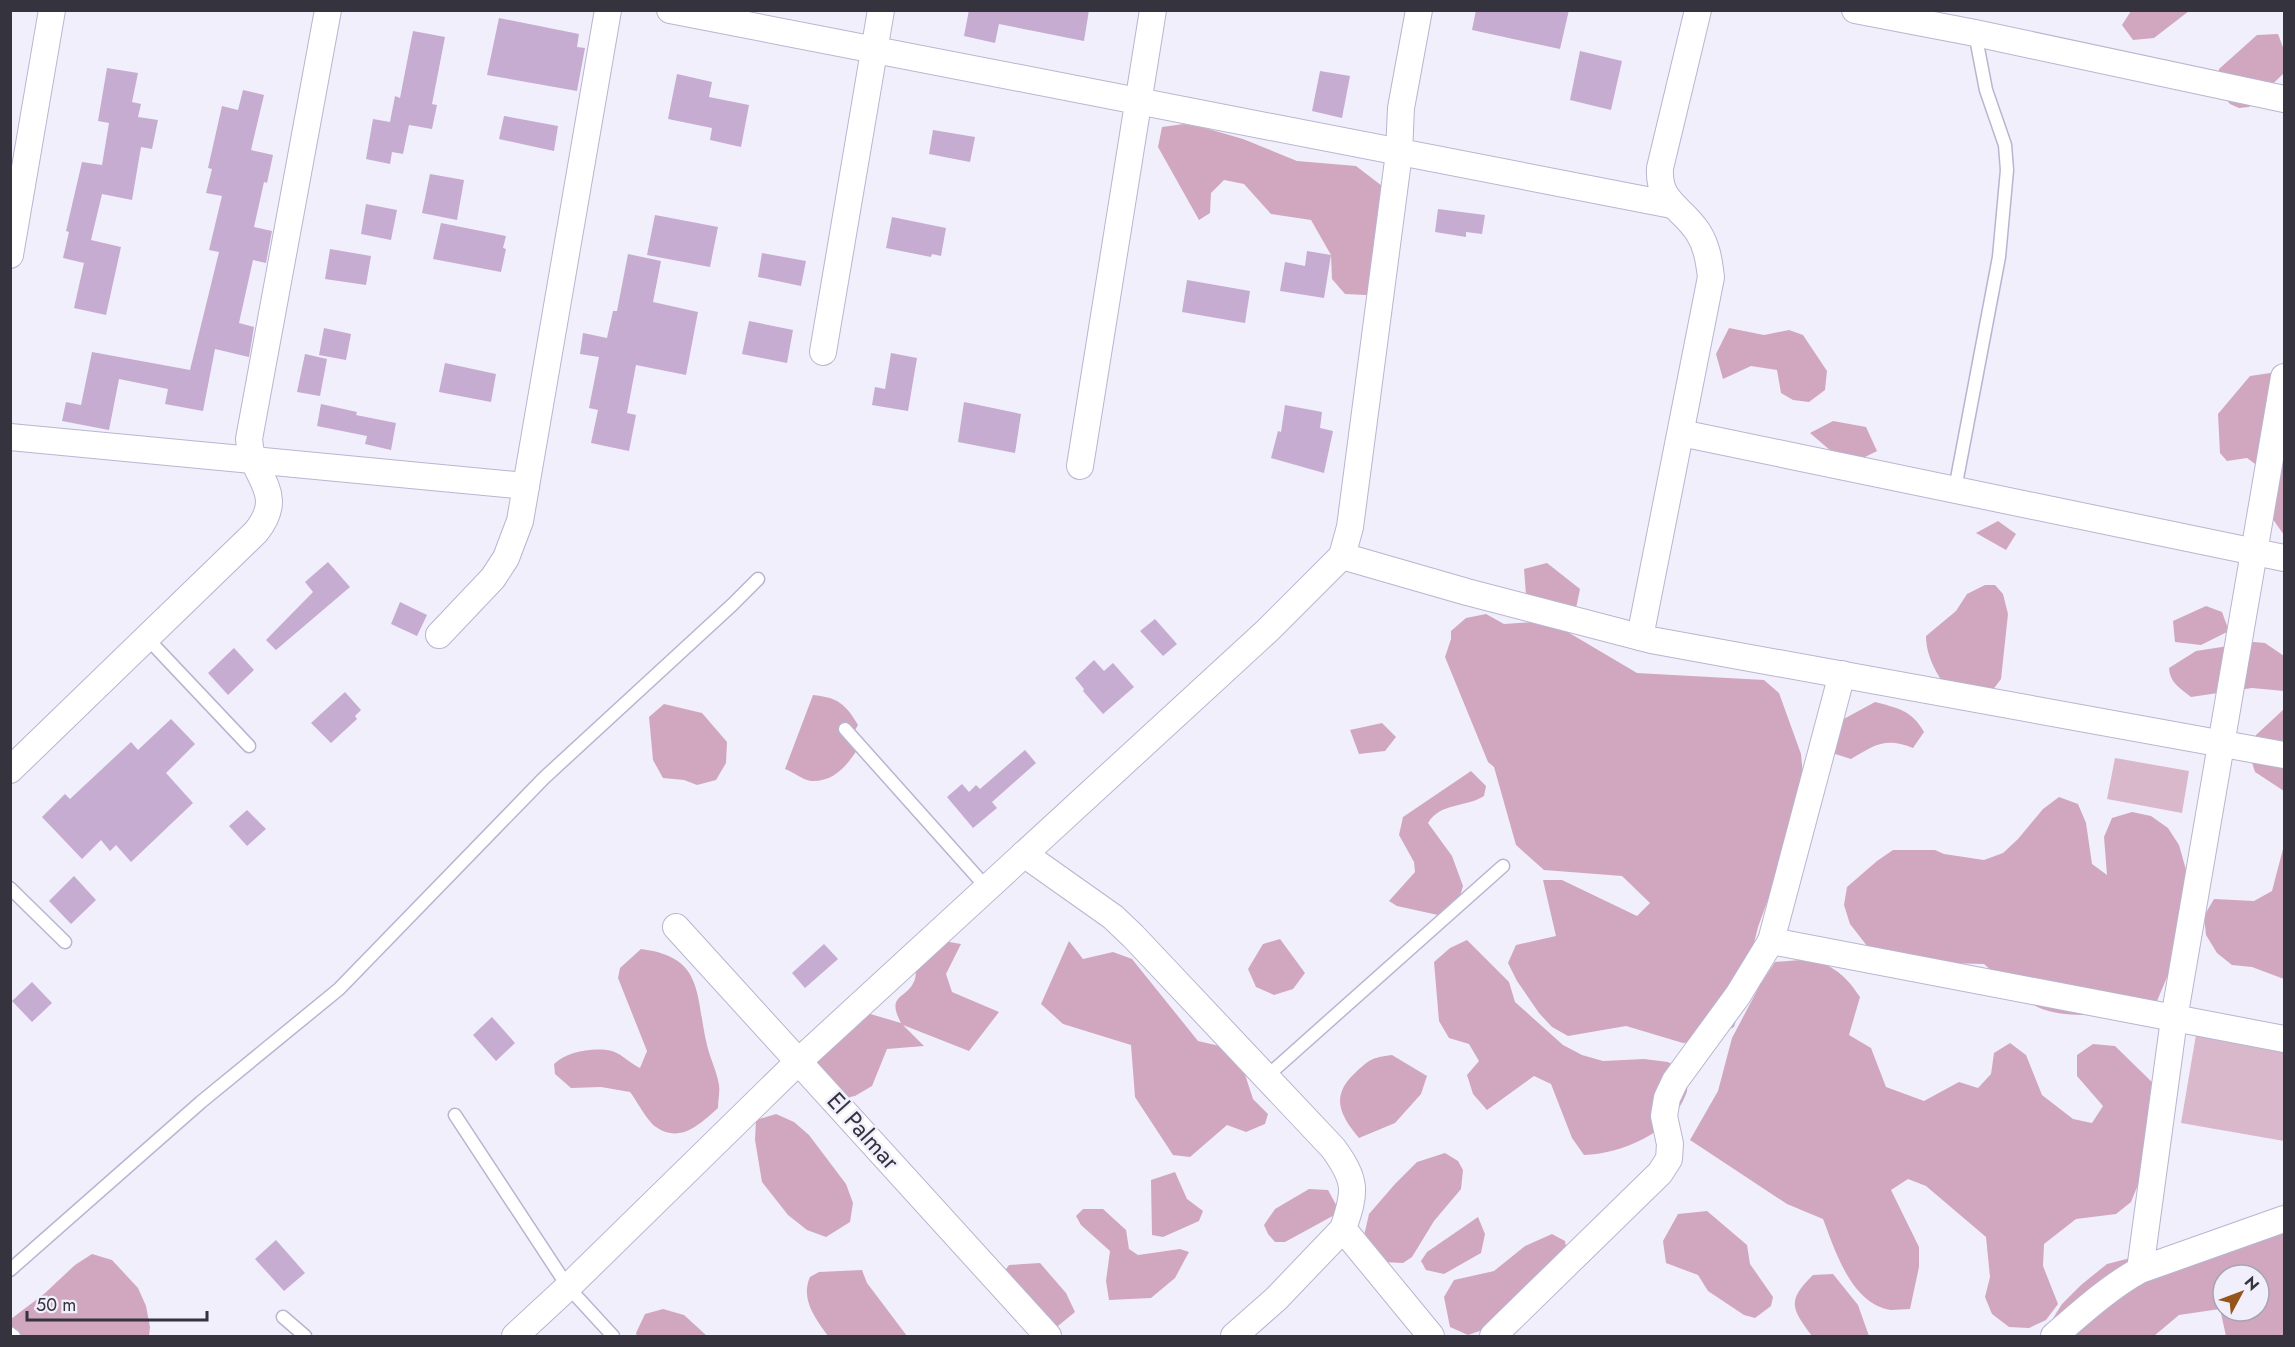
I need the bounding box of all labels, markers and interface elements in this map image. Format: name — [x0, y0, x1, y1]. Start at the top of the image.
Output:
street label: El Palmar — [819, 1084, 908, 1178]
north arrow — [2211, 1263, 2271, 1323]
text: N — [2239, 1271, 2265, 1296]
scale bar — [27, 1284, 207, 1322]
text: 50 m — [36, 1292, 76, 1318]

